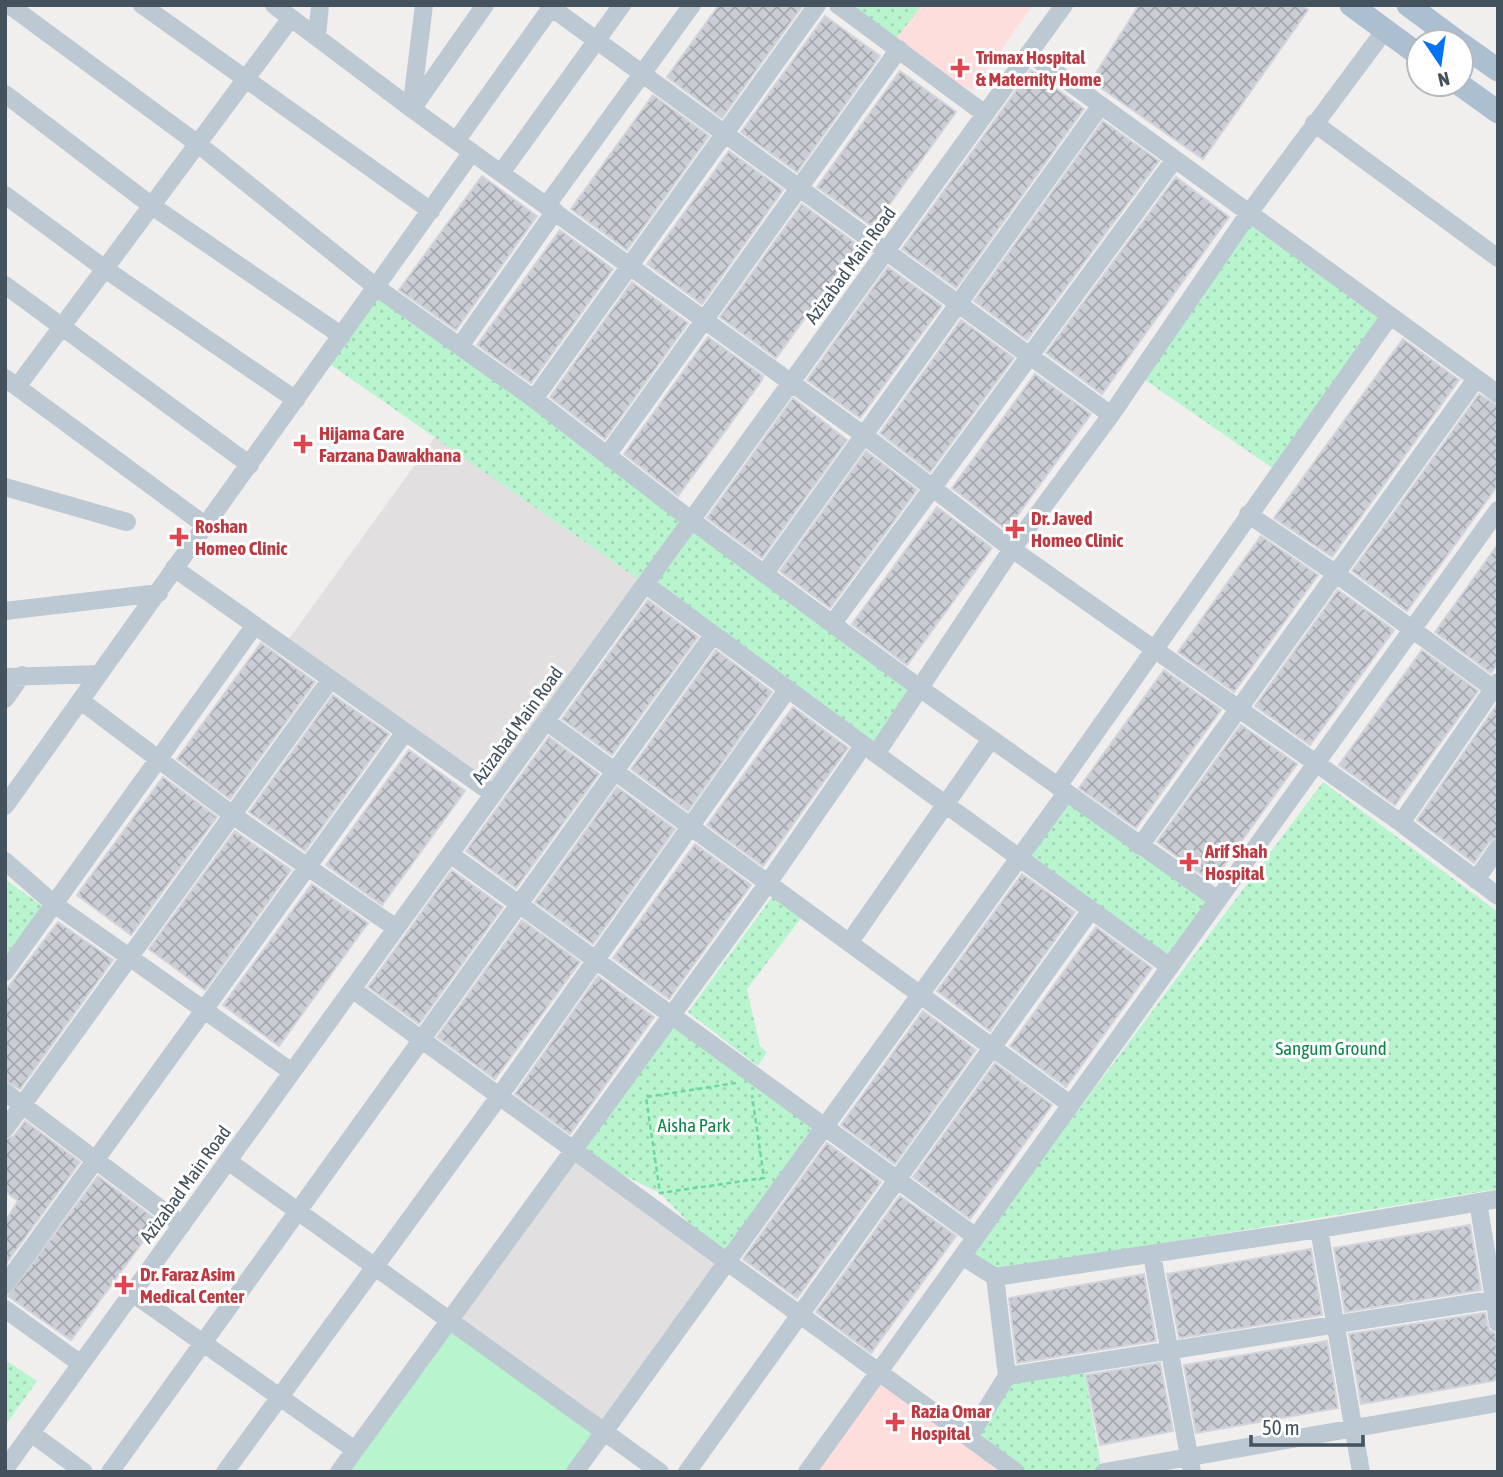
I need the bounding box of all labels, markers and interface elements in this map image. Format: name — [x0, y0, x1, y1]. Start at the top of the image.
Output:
north arrow — [1405, 28, 1475, 98]
place label: Trimax Hospital & Maternity Home — [976, 46, 1102, 90]
marker: Trimax Hospital & Maternity Home — [950, 58, 970, 78]
text: N — [1436, 68, 1452, 92]
street label: Azizabad Main Road — [800, 202, 900, 328]
place label: Hijama Care Farzana Dawakhana — [319, 422, 461, 466]
marker: Hijama Care Farzana Dawakhana — [293, 434, 313, 454]
place label: Dr. Javed Homeo Clinic — [1031, 507, 1123, 551]
place label: Roshan Homeo Clinic — [195, 515, 287, 559]
marker: Dr. Javed Homeo Clinic — [1005, 519, 1025, 539]
marker: Roshan Homeo Clinic — [169, 527, 189, 547]
street label: Azizabad Main Road — [467, 662, 567, 788]
place label: Arif Shah Hospital — [1204, 840, 1267, 884]
marker: Arif Shah Hospital — [1179, 852, 1199, 872]
park label: Sangum Ground — [1275, 1037, 1387, 1059]
park label: Aisha Park — [658, 1114, 731, 1136]
street label: Azizabad Main Road — [135, 1121, 235, 1247]
place label: Dr. Faraz Asim Medical Center — [140, 1263, 244, 1307]
marker: Dr. Faraz Asim Medical Center — [114, 1275, 134, 1295]
place label: Razia Omar Hospital — [911, 1400, 992, 1444]
scale bar — [1251, 1404, 1363, 1448]
marker: Razia Omar Hospital — [885, 1412, 905, 1432]
text: 50 m — [1262, 1415, 1300, 1439]

